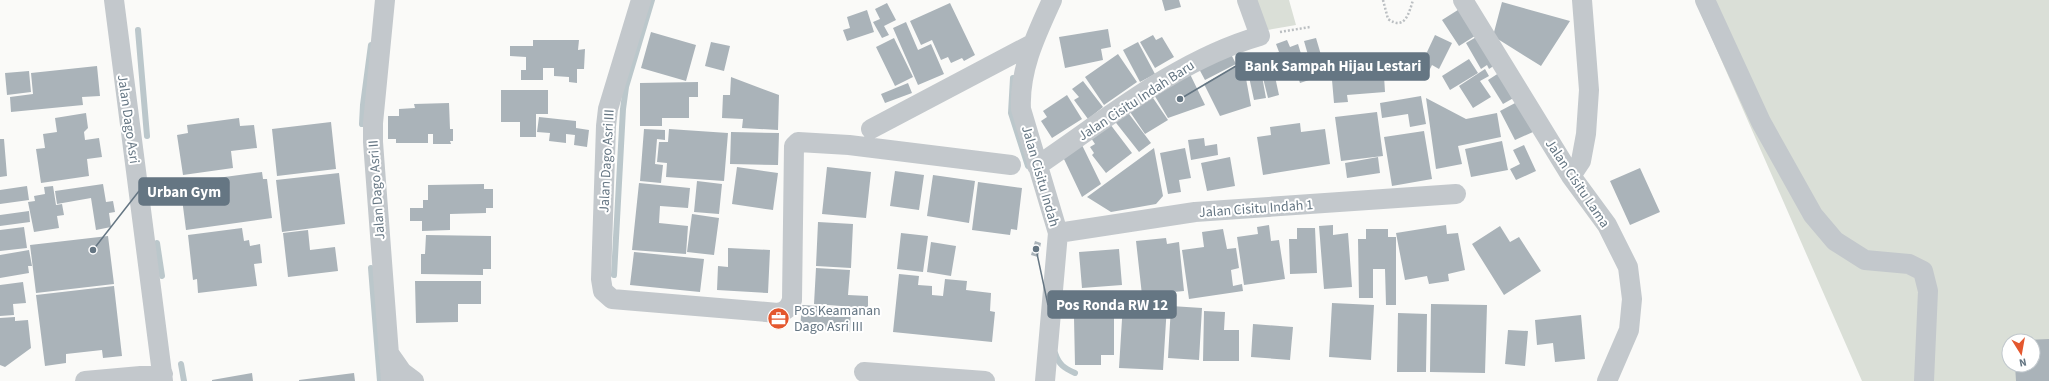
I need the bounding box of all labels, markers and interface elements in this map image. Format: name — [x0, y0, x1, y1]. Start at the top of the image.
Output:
callout: Bank Sampah Hijau Lestari — [1236, 53, 1429, 80]
street label: Jalan Cisitu Indah Baru — [1074, 56, 1199, 146]
text: Bank Sampah Hijau Lestari — [1245, 56, 1421, 77]
street label: Jalan Dago Asri — [112, 73, 144, 165]
street label: Jalan Dago Asri III — [594, 109, 620, 213]
street label: Jalan Cisitu Indah — [1016, 123, 1064, 229]
street label: Jalan Cisitu Lama — [1540, 135, 1614, 232]
street label: Jalan Dago Asri II — [364, 139, 390, 241]
callout: Urban Gym — [139, 178, 229, 205]
text: Urban Gym — [147, 182, 221, 203]
street label: Jalan Cisitu Indah 1 — [1198, 195, 1314, 223]
callout: Pos Ronda RW 12 — [1048, 291, 1176, 318]
text: Pos Ronda RW 12 — [1056, 295, 1168, 316]
place label: Pos Keamanan Dago Asri III — [794, 301, 881, 337]
office icon: Pos Keamanan Dago Asri III — [765, 305, 791, 331]
north arrow — [2001, 333, 2041, 373]
text: N — [2018, 354, 2028, 370]

